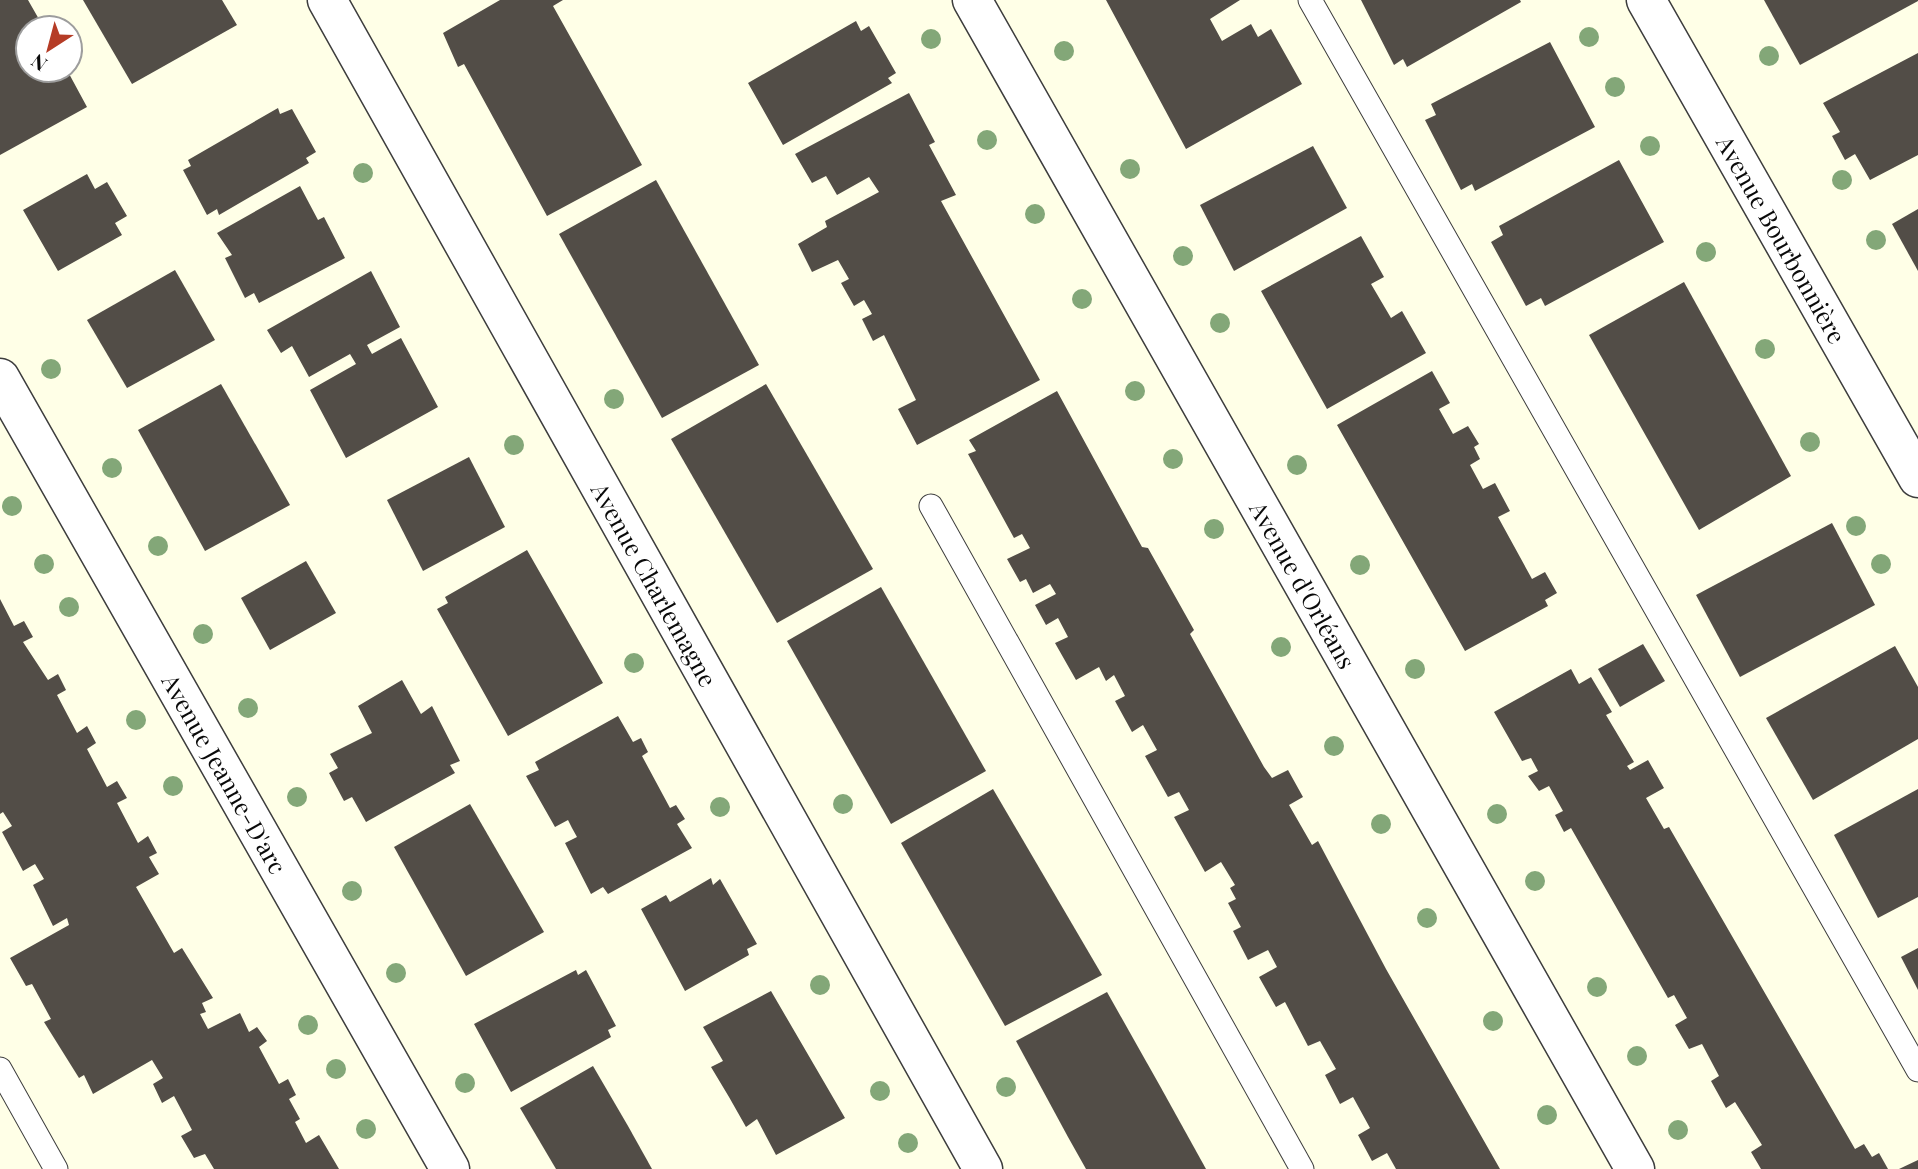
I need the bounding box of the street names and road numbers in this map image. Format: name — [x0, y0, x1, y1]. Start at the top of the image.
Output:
street label: Avenue Bourbonnière — [1710, 128, 1854, 349]
street label: Avenue Charlemagne — [584, 476, 725, 692]
street label: Avenue d'Orléans — [1243, 494, 1364, 674]
street label: Avenue Jeanne-D'arc — [155, 667, 295, 879]

